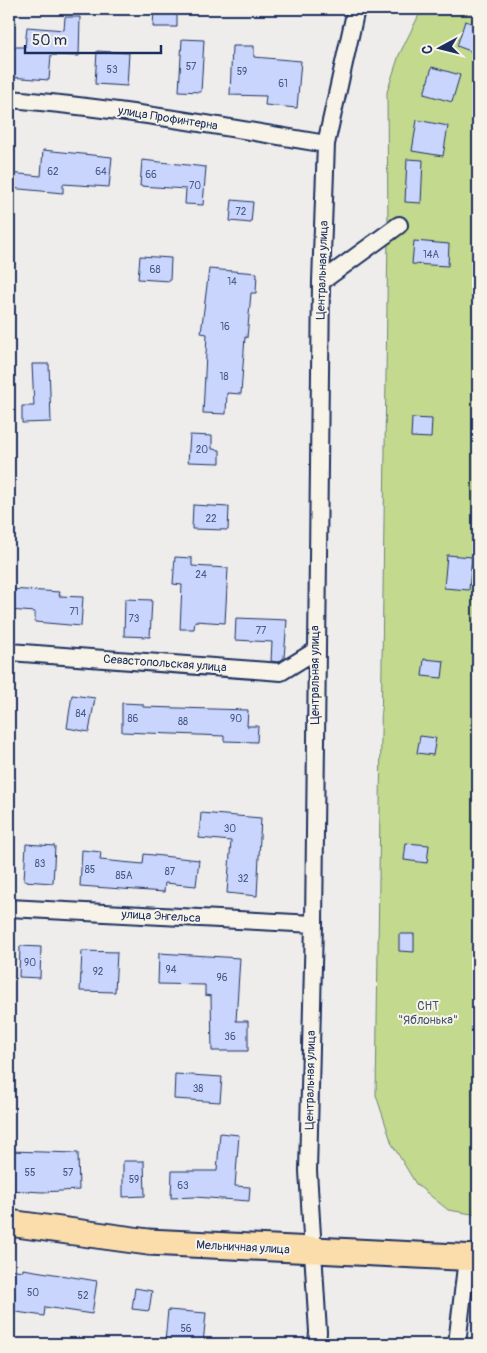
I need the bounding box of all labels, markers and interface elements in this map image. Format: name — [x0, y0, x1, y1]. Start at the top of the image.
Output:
scale bar — [25, 22, 161, 54]
north arrow — [414, 22, 464, 72]
text: 50 m — [32, 31, 67, 50]
text: С — [419, 44, 437, 55]
house number: 57 — [186, 61, 197, 73]
house number: 53 — [107, 64, 118, 76]
house number: 59 — [237, 66, 247, 78]
house number: 61 — [278, 78, 288, 90]
street label: улица Профинтерна — [116, 103, 219, 134]
house number: 62 — [47, 166, 59, 178]
house number: 64 — [95, 166, 107, 178]
house number: 66 — [145, 169, 157, 181]
house number: 70 — [189, 180, 201, 192]
house number: 72 — [236, 206, 247, 218]
street label: Центральная улица — [313, 220, 332, 320]
house number: 14А — [423, 249, 440, 261]
house number: 68 — [150, 264, 160, 276]
house number: 14 — [227, 276, 237, 288]
house number: 16 — [220, 321, 230, 333]
house number: 18 — [220, 371, 228, 383]
house number: 20 — [196, 444, 208, 456]
house number: 22 — [205, 513, 217, 525]
house number: 24 — [195, 569, 207, 581]
house number: 71 — [69, 606, 79, 618]
house number: 73 — [129, 613, 140, 625]
house number: 77 — [256, 625, 267, 637]
street label: Центральная улица — [308, 625, 323, 725]
street label: Севастопольская улица — [103, 652, 227, 675]
house number: 84 — [76, 708, 87, 720]
house number: 86 — [128, 713, 139, 725]
house number: 90 — [230, 713, 242, 725]
house number: 88 — [178, 716, 188, 728]
house number: 30 — [224, 823, 236, 835]
house number: 83 — [35, 858, 46, 870]
house number: 85 — [85, 864, 95, 876]
house number: 87 — [165, 866, 176, 878]
house number: 85А — [116, 870, 133, 882]
house number: 32 — [237, 873, 249, 885]
street label: улица Энгельса — [120, 907, 201, 926]
house number: 90 — [24, 957, 36, 969]
house number: 94 — [166, 964, 177, 976]
house number: 92 — [93, 966, 104, 978]
house number: 96 — [217, 972, 228, 984]
park label: СНТ "Яблонька" — [398, 999, 458, 1028]
street label: Центральная улица — [302, 1030, 319, 1130]
house number: 36 — [224, 1031, 236, 1043]
house number: 38 — [193, 1083, 203, 1095]
house number: 55 — [25, 1167, 35, 1179]
house number: 57 — [63, 1167, 74, 1179]
house number: 59 — [129, 1174, 139, 1186]
house number: 63 — [177, 1180, 189, 1192]
street label: Мельничная улица — [196, 1238, 290, 1257]
house number: 50 — [27, 1287, 39, 1299]
house number: 52 — [77, 1290, 89, 1302]
house number: 56 — [180, 1323, 192, 1335]

